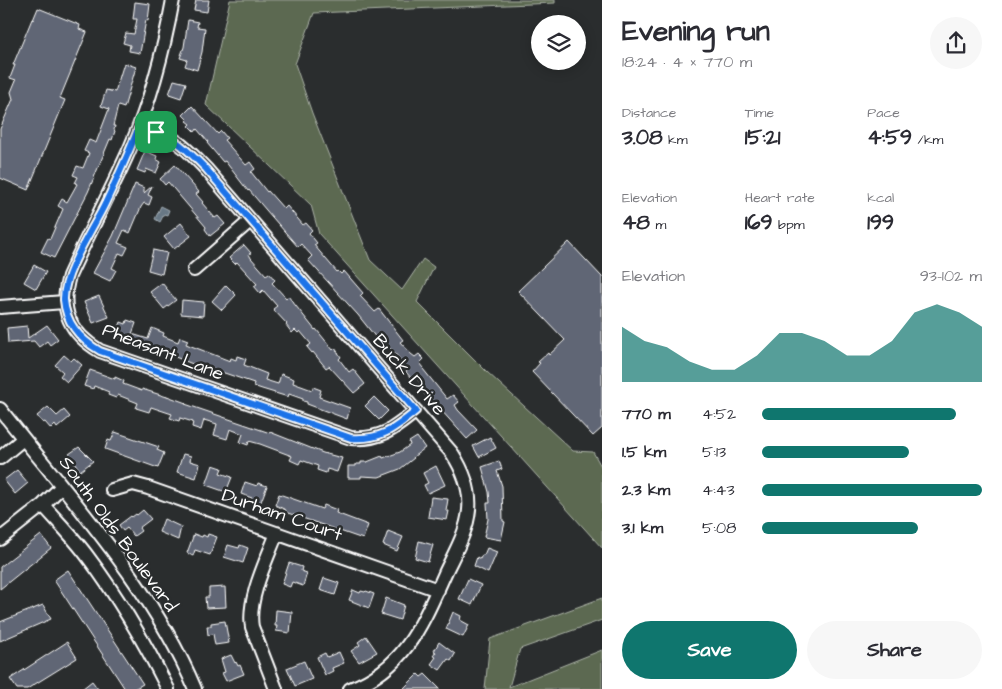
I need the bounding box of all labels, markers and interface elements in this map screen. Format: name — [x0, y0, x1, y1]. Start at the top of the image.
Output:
text: Evening run — [622, 12, 770, 51]
map controls — [531, 15, 586, 70]
button: layers — [531, 15, 586, 70]
button: share — [930, 17, 982, 69]
text: 18:24 · 4 × 770 m — [622, 51, 752, 73]
text: Distance — [622, 103, 676, 123]
text: Time — [745, 103, 774, 123]
text: Pace — [867, 103, 900, 123]
pin — [135, 111, 177, 153]
icon: arrive — [142, 118, 170, 146]
text: 3.08 — [622, 123, 663, 152]
text: 15:21 — [745, 123, 780, 152]
text: 4:59 — [867, 123, 912, 152]
text: km — [663, 130, 688, 150]
text: /km — [912, 130, 943, 150]
text: Elevation — [622, 188, 677, 208]
text: Heart rate — [745, 188, 815, 208]
text: kcal — [867, 188, 894, 208]
text: 48 — [622, 208, 650, 237]
text: 169 — [745, 208, 772, 237]
text: 199 — [867, 208, 894, 237]
text: m — [650, 215, 666, 235]
text: bpm — [772, 215, 805, 235]
text: Elevation — [622, 265, 685, 287]
text: 93–102 m — [920, 265, 982, 287]
street label: Pheasant Lane — [98, 316, 228, 388]
street label: Buck Drive — [366, 328, 452, 422]
text: 770 m — [622, 403, 671, 425]
text: 4:52 — [702, 403, 736, 425]
text: 1.5 km — [622, 441, 666, 463]
text: 5:13 — [702, 441, 726, 463]
street label: South Olds Boulevard — [52, 451, 184, 618]
text: 2.3 km — [622, 479, 670, 501]
text: 4:43 — [702, 479, 735, 501]
street label: Durham Court — [218, 482, 346, 548]
text: 3.1 km — [622, 517, 663, 539]
text: 5:08 — [702, 517, 736, 539]
button: Save — [622, 621, 797, 679]
button: Share — [807, 621, 982, 679]

